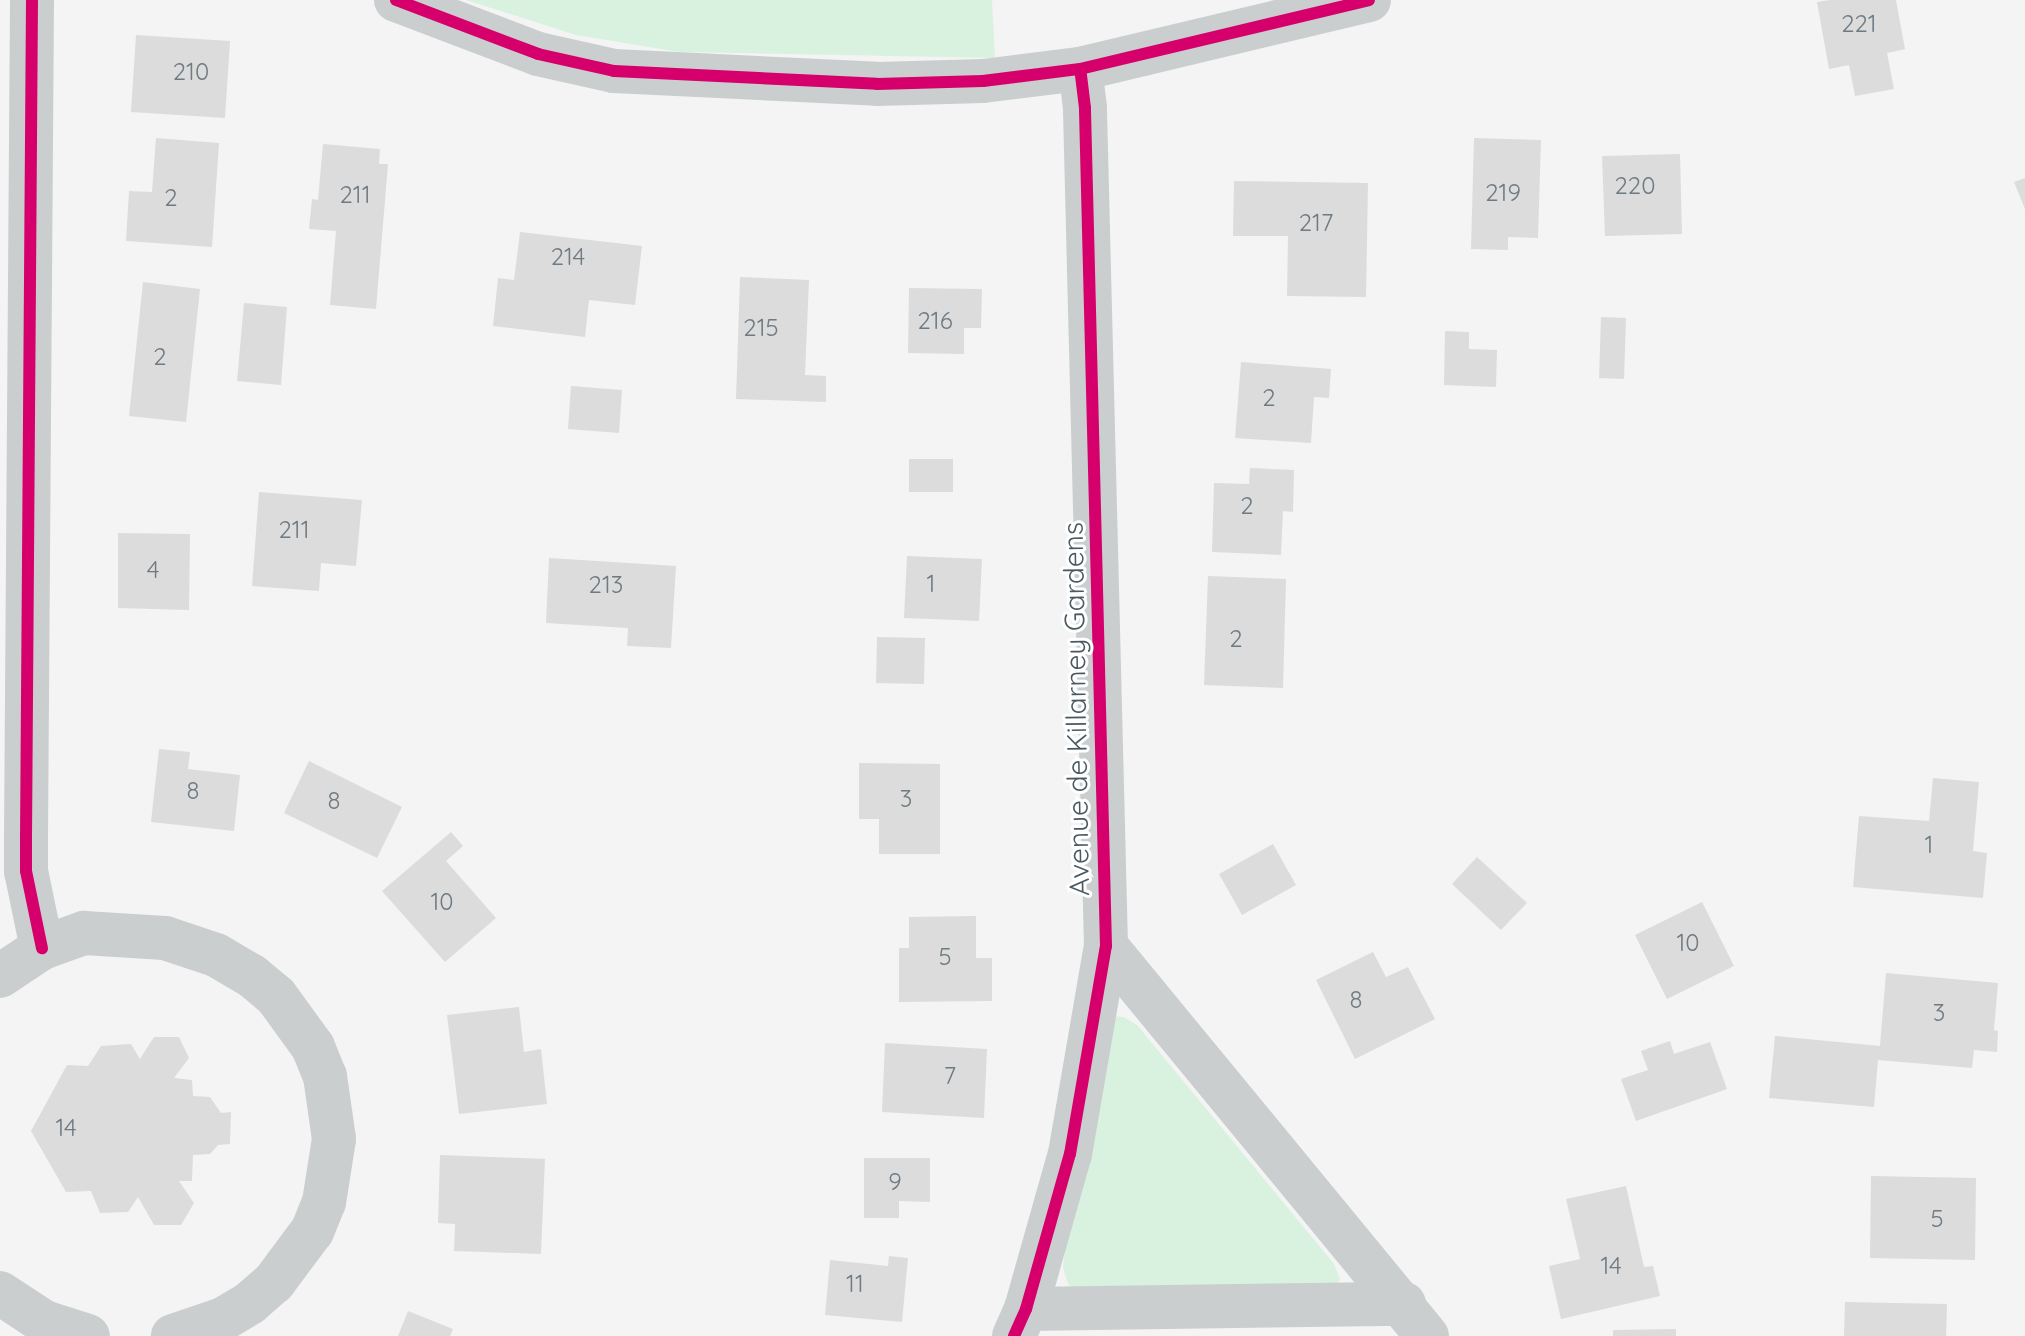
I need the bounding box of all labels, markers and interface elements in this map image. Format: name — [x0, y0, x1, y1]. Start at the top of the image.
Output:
house number: 221 — [1841, 10, 1877, 38]
house number: 210 — [173, 58, 209, 86]
house number: 220 — [1615, 172, 1655, 200]
house number: 219 — [1485, 179, 1521, 207]
house number: 211 — [339, 181, 371, 209]
house number: 2 — [164, 184, 178, 212]
house number: 217 — [1299, 209, 1333, 237]
house number: 214 — [551, 243, 585, 271]
house number: 216 — [917, 307, 953, 335]
house number: 215 — [743, 314, 779, 342]
house number: 2 — [153, 343, 167, 371]
house number: 2 — [1262, 384, 1276, 412]
house number: 2 — [1240, 492, 1254, 520]
house number: 211 — [278, 516, 310, 544]
street label: Avenue de Killarney Gardens — [1056, 522, 1096, 896]
house number: 4 — [147, 556, 159, 584]
house number: 1 — [927, 570, 935, 598]
house number: 213 — [589, 571, 623, 599]
house number: 2 — [1229, 625, 1243, 653]
house number: 8 — [187, 777, 199, 805]
house number: 3 — [900, 785, 912, 813]
house number: 8 — [328, 787, 340, 815]
house number: 1 — [1925, 831, 1933, 859]
house number: 10 — [430, 888, 454, 916]
house number: 10 — [1676, 929, 1700, 957]
house number: 5 — [938, 943, 952, 971]
house number: 8 — [1350, 986, 1362, 1014]
house number: 3 — [1933, 999, 1945, 1027]
house number: 7 — [944, 1062, 956, 1090]
house number: 14 — [55, 1114, 77, 1142]
house number: 9 — [888, 1168, 902, 1196]
house number: 5 — [1930, 1205, 1944, 1233]
house number: 14 — [1600, 1252, 1622, 1280]
house number: 11 — [846, 1270, 864, 1298]

